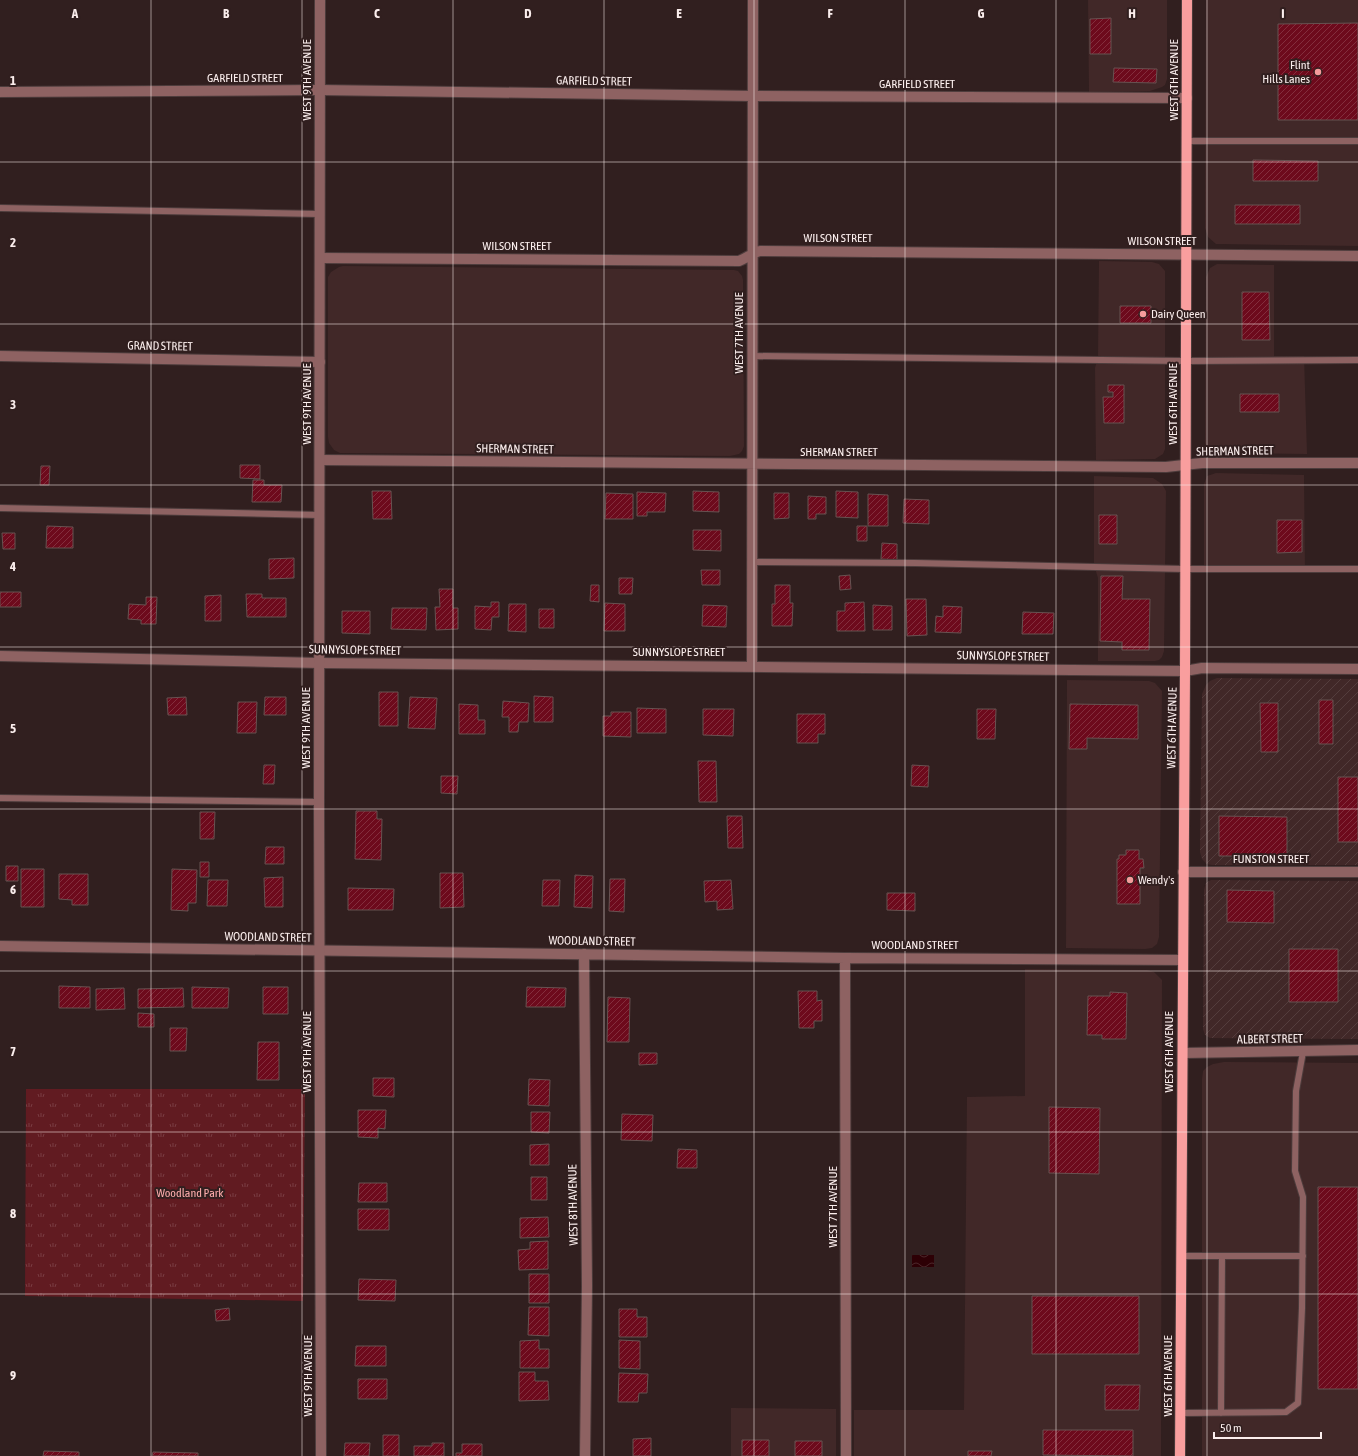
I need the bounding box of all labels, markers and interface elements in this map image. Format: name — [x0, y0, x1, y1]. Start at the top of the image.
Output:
text: A — [71, 6, 79, 21]
text: B — [223, 6, 230, 21]
text: C — [374, 6, 380, 21]
text: D — [524, 6, 532, 21]
text: E — [676, 6, 682, 21]
text: F — [827, 6, 833, 21]
text: G — [978, 6, 985, 21]
text: H — [1128, 6, 1136, 21]
text: I — [1281, 6, 1285, 21]
street label: WEST 9TH AVENUE — [300, 39, 314, 121]
street label: WEST 6TH AVENUE — [1167, 39, 1181, 121]
place label: Flint Hills Lanes — [1262, 58, 1311, 86]
marker: Flint Hills Lanes — [1313, 67, 1323, 77]
street label: GARFIELD STREET — [207, 71, 284, 85]
text: 1 — [10, 73, 16, 88]
street label: GARFIELD STREET — [556, 73, 633, 89]
street label: GARFIELD STREET — [879, 77, 956, 91]
street label: WILSON STREET — [804, 231, 873, 245]
street label: WILSON STREET — [1128, 234, 1197, 248]
text: 2 — [10, 235, 16, 250]
street label: WILSON STREET — [483, 239, 552, 253]
street label: WEST 7TH AVENUE — [732, 292, 746, 374]
place label: Dairy Queen — [1151, 307, 1206, 321]
marker: Dairy Queen — [1138, 309, 1148, 319]
street label: GRAND STREET — [127, 338, 194, 354]
street label: WEST 9TH AVENUE — [300, 363, 314, 445]
street label: WEST 6TH AVENUE — [1166, 363, 1180, 445]
text: 3 — [10, 397, 16, 412]
street label: SHERMAN STREET — [476, 441, 555, 457]
street label: SHERMAN STREET — [1196, 443, 1275, 459]
street label: SHERMAN STREET — [800, 445, 879, 459]
text: 4 — [9, 559, 16, 574]
street label: SUNNYSLOPE STREET — [309, 642, 402, 658]
street label: SUNNYSLOPE STREET — [633, 645, 726, 659]
street label: SUNNYSLOPE STREET — [957, 648, 1050, 664]
street label: WEST 9TH AVENUE — [299, 687, 313, 769]
street label: WEST 6TH AVENUE — [1164, 687, 1180, 769]
text: 5 — [10, 721, 16, 736]
street label: FUNSTON STREET — [1233, 852, 1310, 866]
place label: Wendy's — [1138, 873, 1174, 887]
marker: Wendy's — [1125, 875, 1135, 885]
text: 6 — [10, 882, 16, 897]
street label: WOODLAND STREET — [224, 929, 312, 945]
street label: WOODLAND STREET — [548, 933, 636, 949]
street label: WOODLAND STREET — [871, 938, 959, 952]
street label: WEST 9TH AVENUE — [300, 1011, 314, 1093]
street label: WEST 6TH AVENUE — [1162, 1011, 1176, 1093]
street label: ALBERT STREET — [1237, 1031, 1304, 1047]
text: 7 — [10, 1044, 16, 1059]
street label: WEST 8TH AVENUE — [565, 1164, 581, 1246]
street label: WEST 7TH AVENUE — [826, 1166, 840, 1248]
park label: Woodland Park — [156, 1186, 224, 1200]
text: 8 — [10, 1206, 16, 1221]
street label: WEST 9TH AVENUE — [301, 1335, 315, 1417]
street label: WEST 6TH AVENUE — [1161, 1335, 1175, 1417]
text: 9 — [10, 1368, 16, 1383]
scale bar — [1214, 1414, 1321, 1440]
text: 50 m — [1220, 1421, 1242, 1435]

